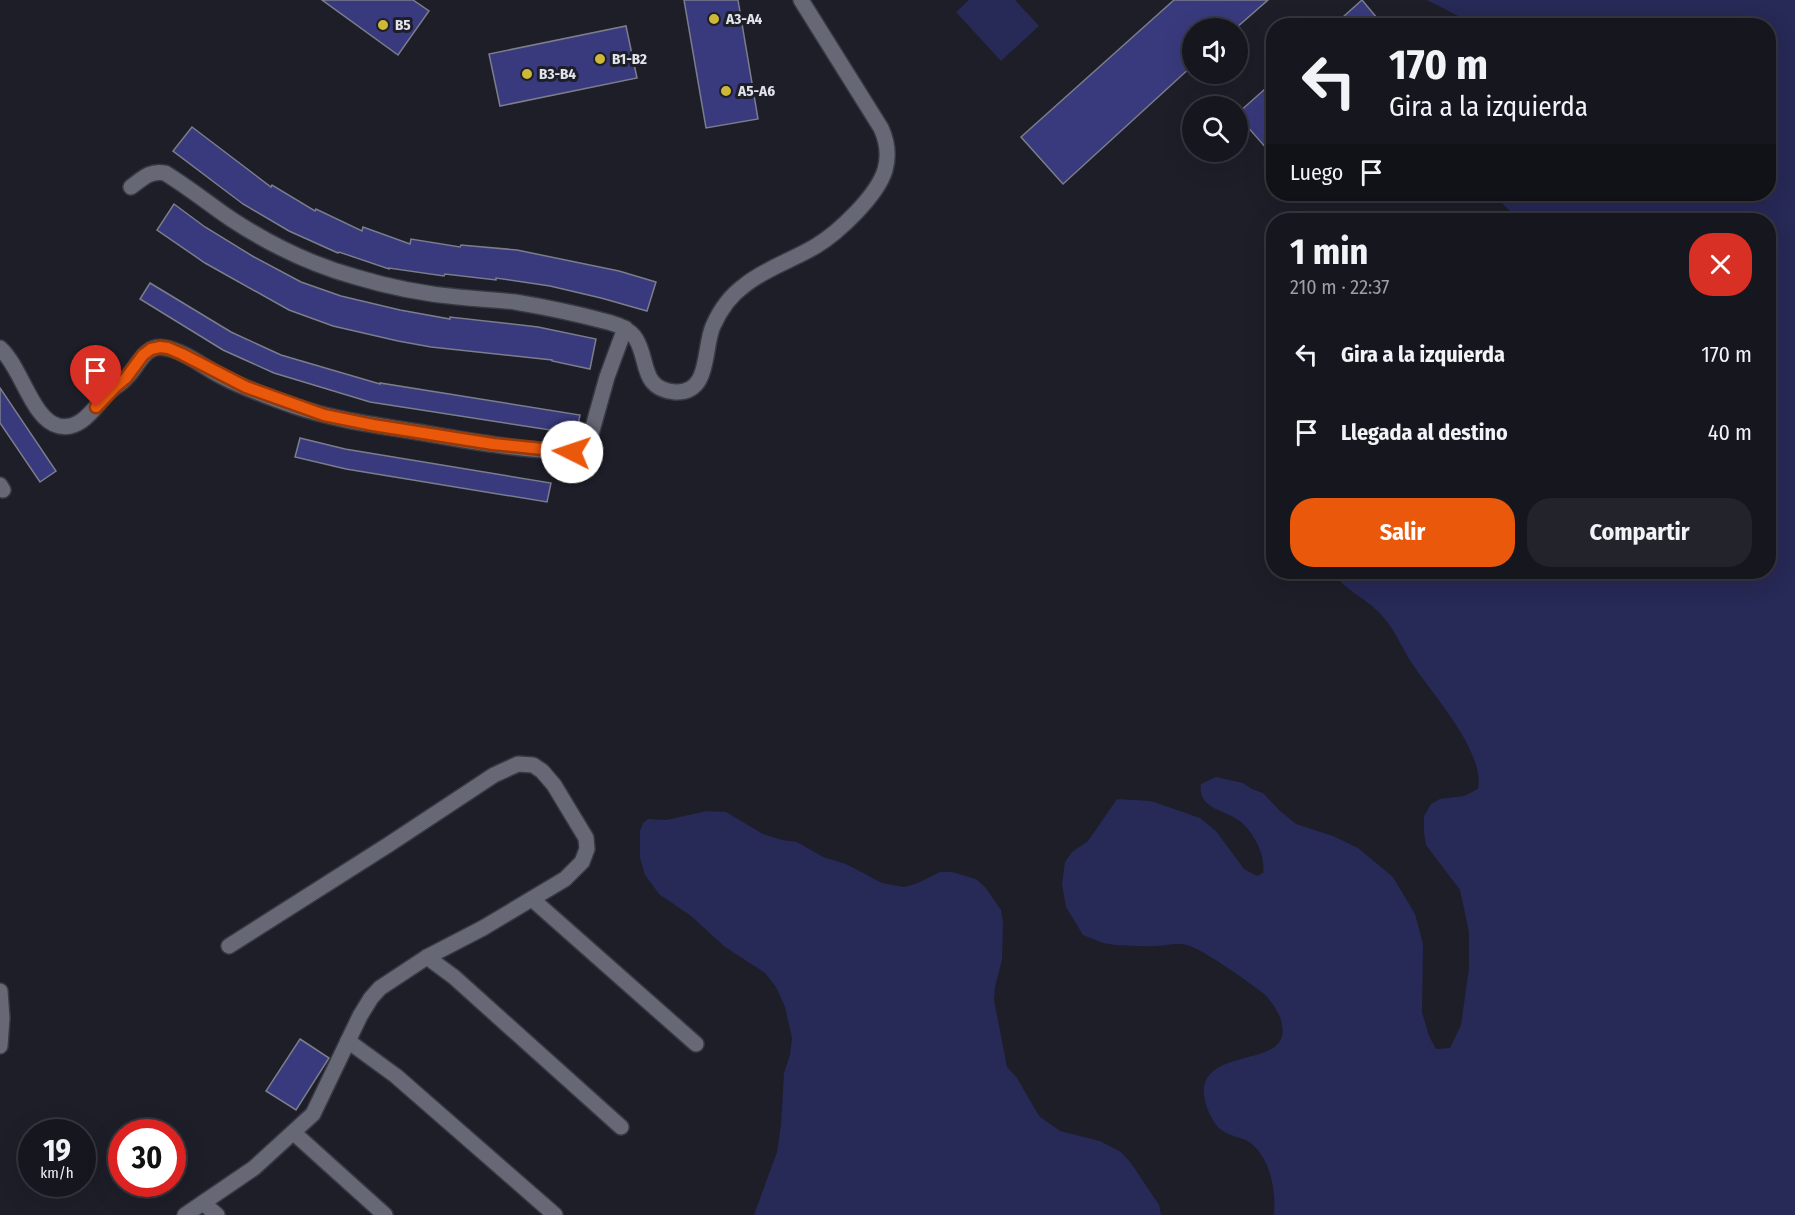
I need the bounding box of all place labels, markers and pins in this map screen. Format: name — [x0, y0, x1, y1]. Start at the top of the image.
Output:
place label: A3-A4 — [725, 10, 763, 28]
marker: A3-A4 — [707, 12, 721, 26]
place label: B5 — [395, 16, 411, 34]
marker: B5 — [376, 18, 390, 32]
place label: B1-B2 — [612, 50, 647, 68]
marker: B1-B2 — [593, 52, 607, 66]
place label: B3-B4 — [539, 65, 576, 83]
marker: B3-B4 — [520, 67, 534, 81]
place label: A5-A6 — [737, 82, 775, 100]
marker: A5-A6 — [719, 84, 733, 98]
pin — [70, 345, 121, 407]

